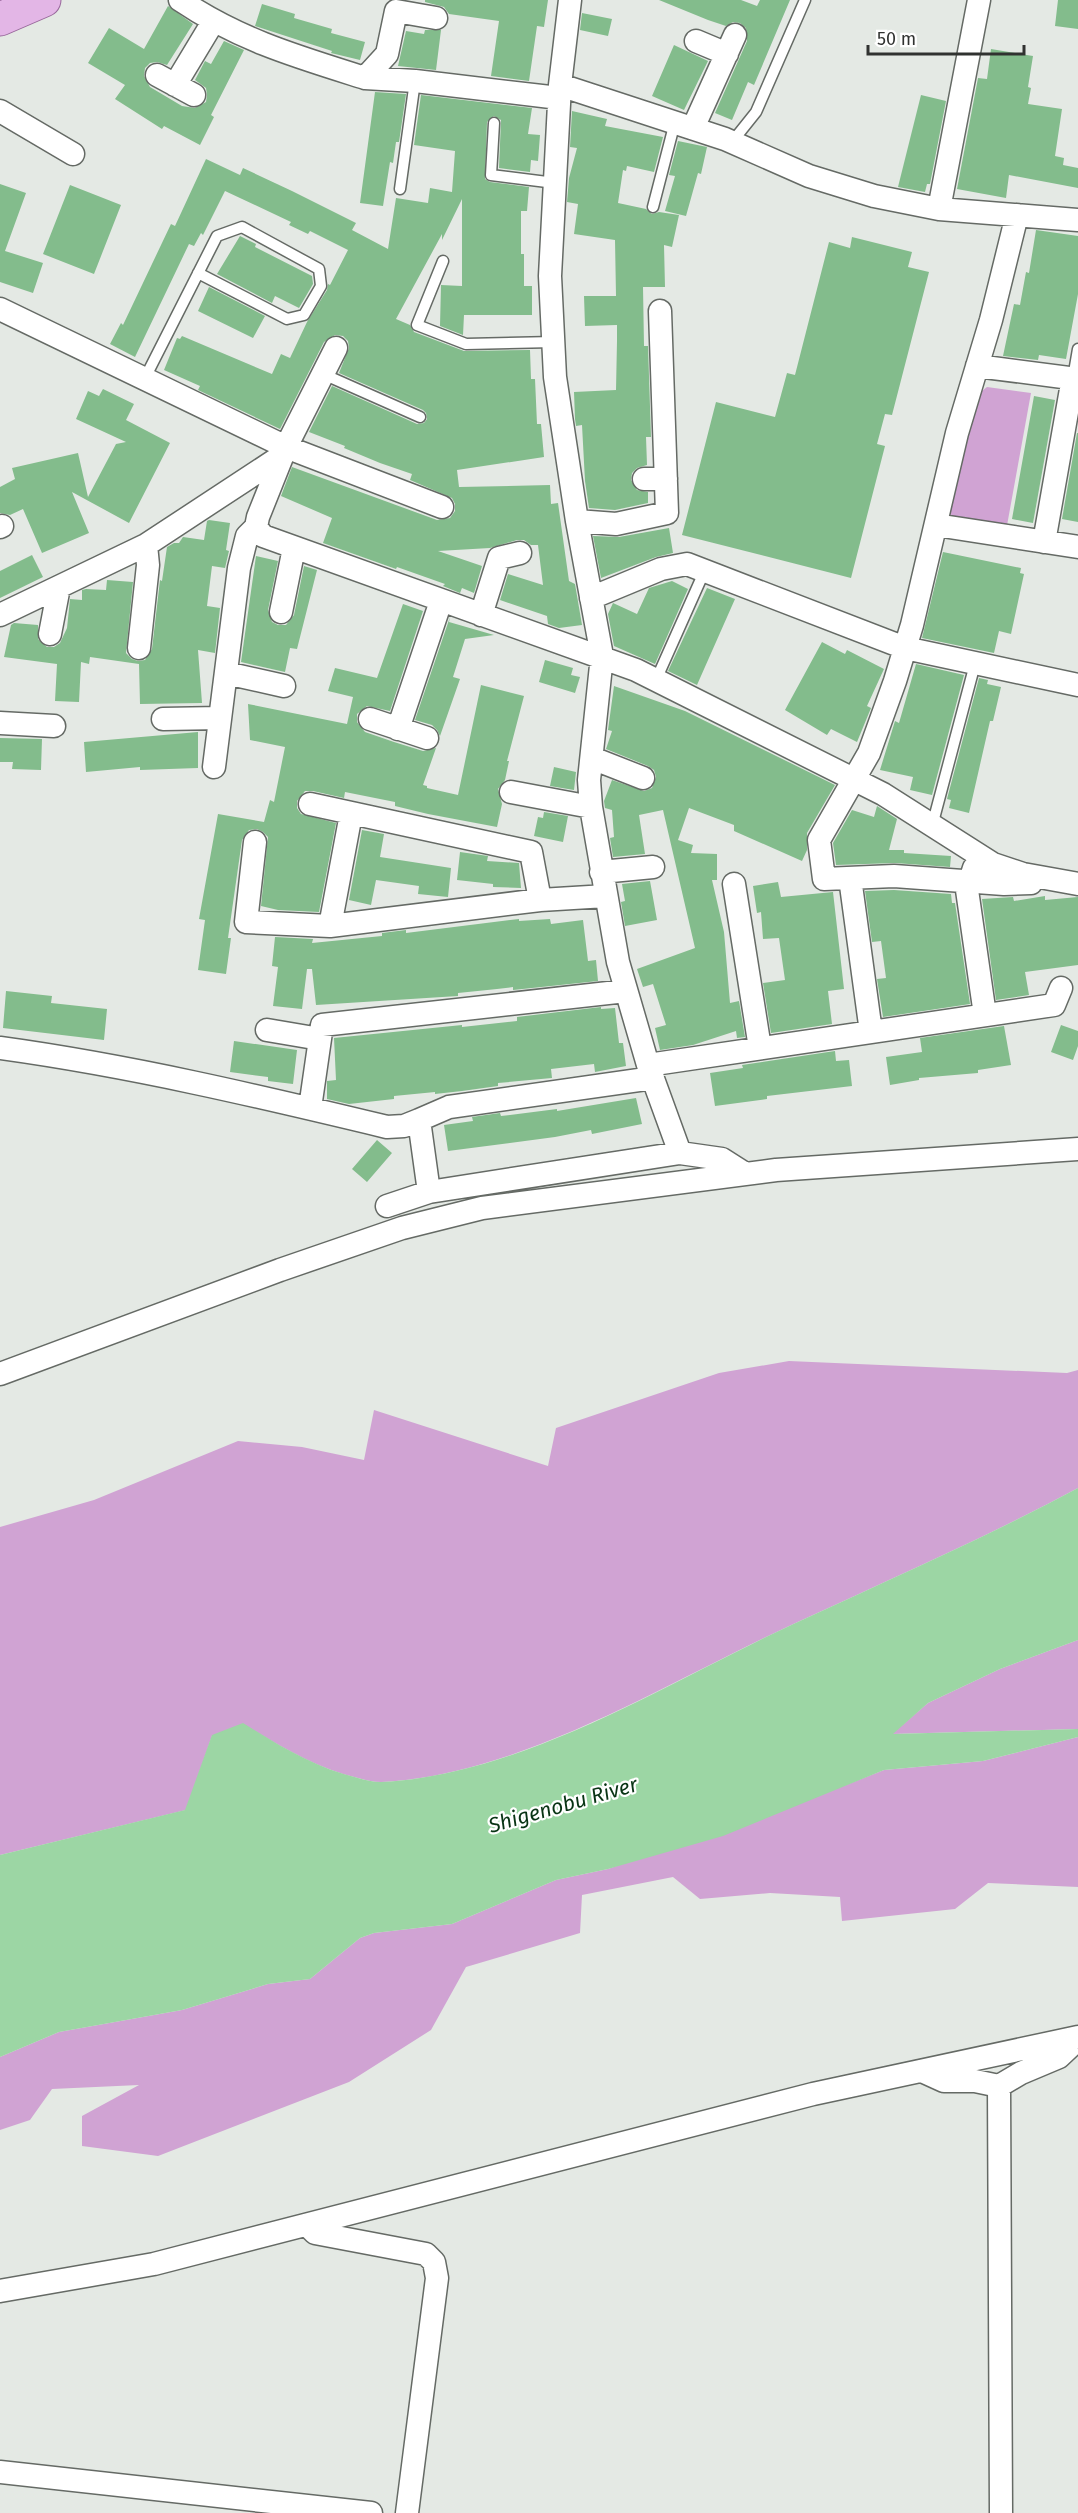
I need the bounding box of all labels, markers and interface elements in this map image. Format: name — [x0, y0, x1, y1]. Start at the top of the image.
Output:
scale bar — [868, 18, 1024, 56]
text: 50 m — [877, 28, 916, 50]
water label: Shigenobu River — [485, 1771, 641, 1839]

